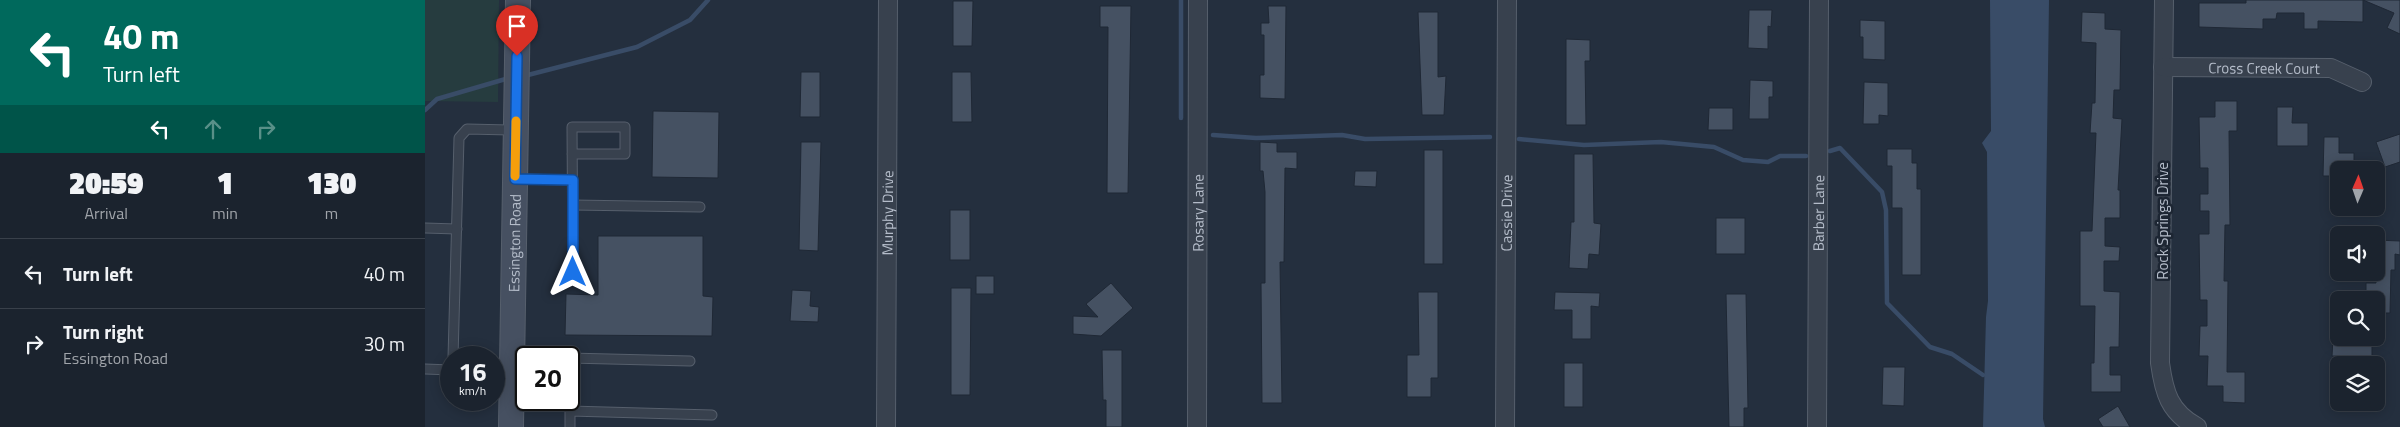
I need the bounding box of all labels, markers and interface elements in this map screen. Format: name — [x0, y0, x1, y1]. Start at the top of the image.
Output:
pin — [496, 5, 538, 56]
text: 40 m — [103, 9, 179, 63]
icon: arrive — [503, 12, 531, 40]
icon: left — [20, 20, 85, 85]
street label: Cross Creek Court — [2208, 56, 2321, 79]
text: Turn left — [103, 57, 180, 91]
icon: left — [146, 115, 174, 143]
icon: ahead — [199, 115, 227, 143]
icon: right — [252, 115, 280, 143]
text: 20:59 — [69, 160, 143, 206]
text: 1 — [217, 160, 233, 206]
text: 130 — [307, 160, 356, 206]
north arrow — [2330, 161, 2385, 216]
map controls — [2330, 161, 2385, 411]
street label: Rock Springs Drive — [2151, 162, 2174, 280]
street label: Murphy Drive — [875, 170, 899, 256]
street label: Rosary Lane — [1186, 174, 1209, 252]
street label: Cassie Drive — [1494, 175, 1518, 251]
street label: Barber Lane — [1806, 175, 1830, 251]
street label: Essington Road — [502, 194, 526, 292]
text: Arrival — [84, 201, 128, 225]
text: min — [212, 201, 238, 225]
text: m — [325, 201, 338, 225]
button: sound — [2330, 226, 2385, 281]
position arrow — [546, 245, 598, 297]
text: Turn left — [63, 259, 133, 288]
text: 40 m — [364, 259, 405, 288]
icon: left — [20, 260, 48, 288]
button: search — [2330, 291, 2385, 346]
text: Turn right — [63, 317, 144, 346]
text: 30 m — [364, 329, 405, 358]
icon: right — [20, 330, 48, 358]
text: Essington Road — [63, 346, 168, 370]
speed limit sign: 20 — [515, 346, 580, 411]
text: 16 — [458, 353, 487, 391]
button: layers — [2330, 356, 2385, 411]
text: km/h — [459, 381, 486, 400]

